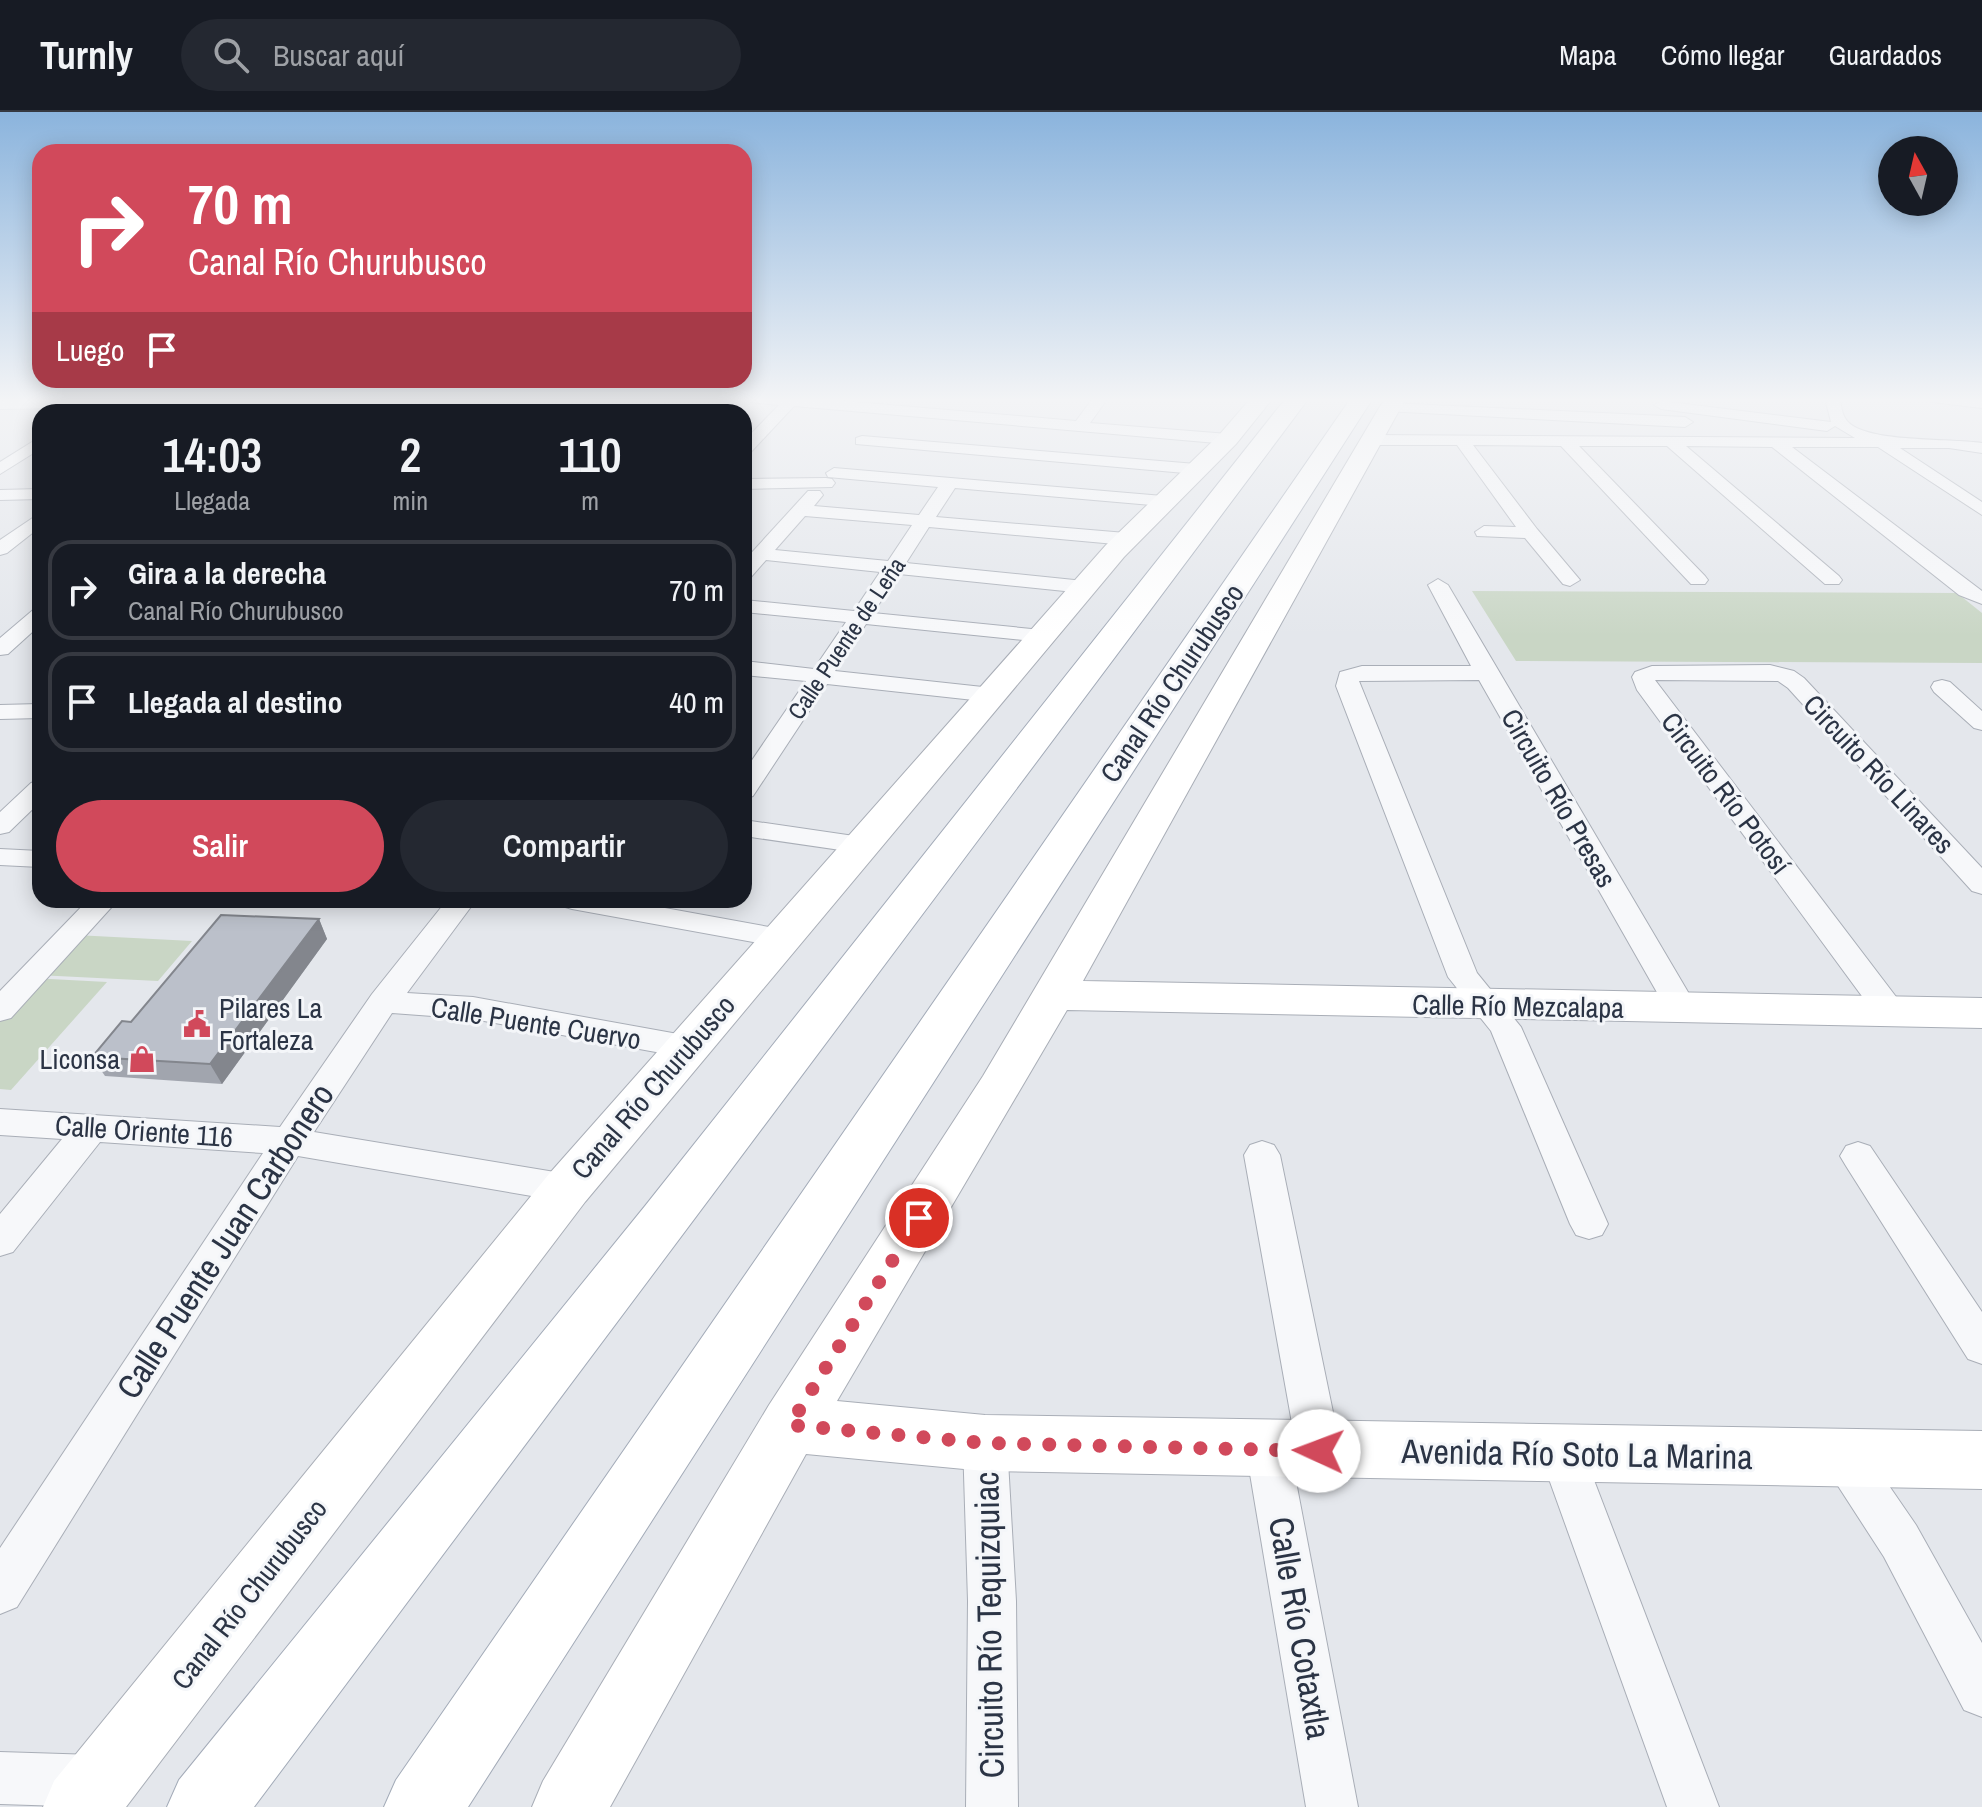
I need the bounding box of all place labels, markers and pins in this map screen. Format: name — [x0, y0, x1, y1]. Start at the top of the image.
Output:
place label: Pilares La Fortaleza — [219, 989, 323, 1059]
public building icon: Pilares La Fortaleza — [182, 1009, 212, 1039]
place label: Liconsa — [40, 1040, 120, 1078]
shop icon: Liconsa — [127, 1044, 157, 1074]
pin — [885, 1184, 953, 1252]

